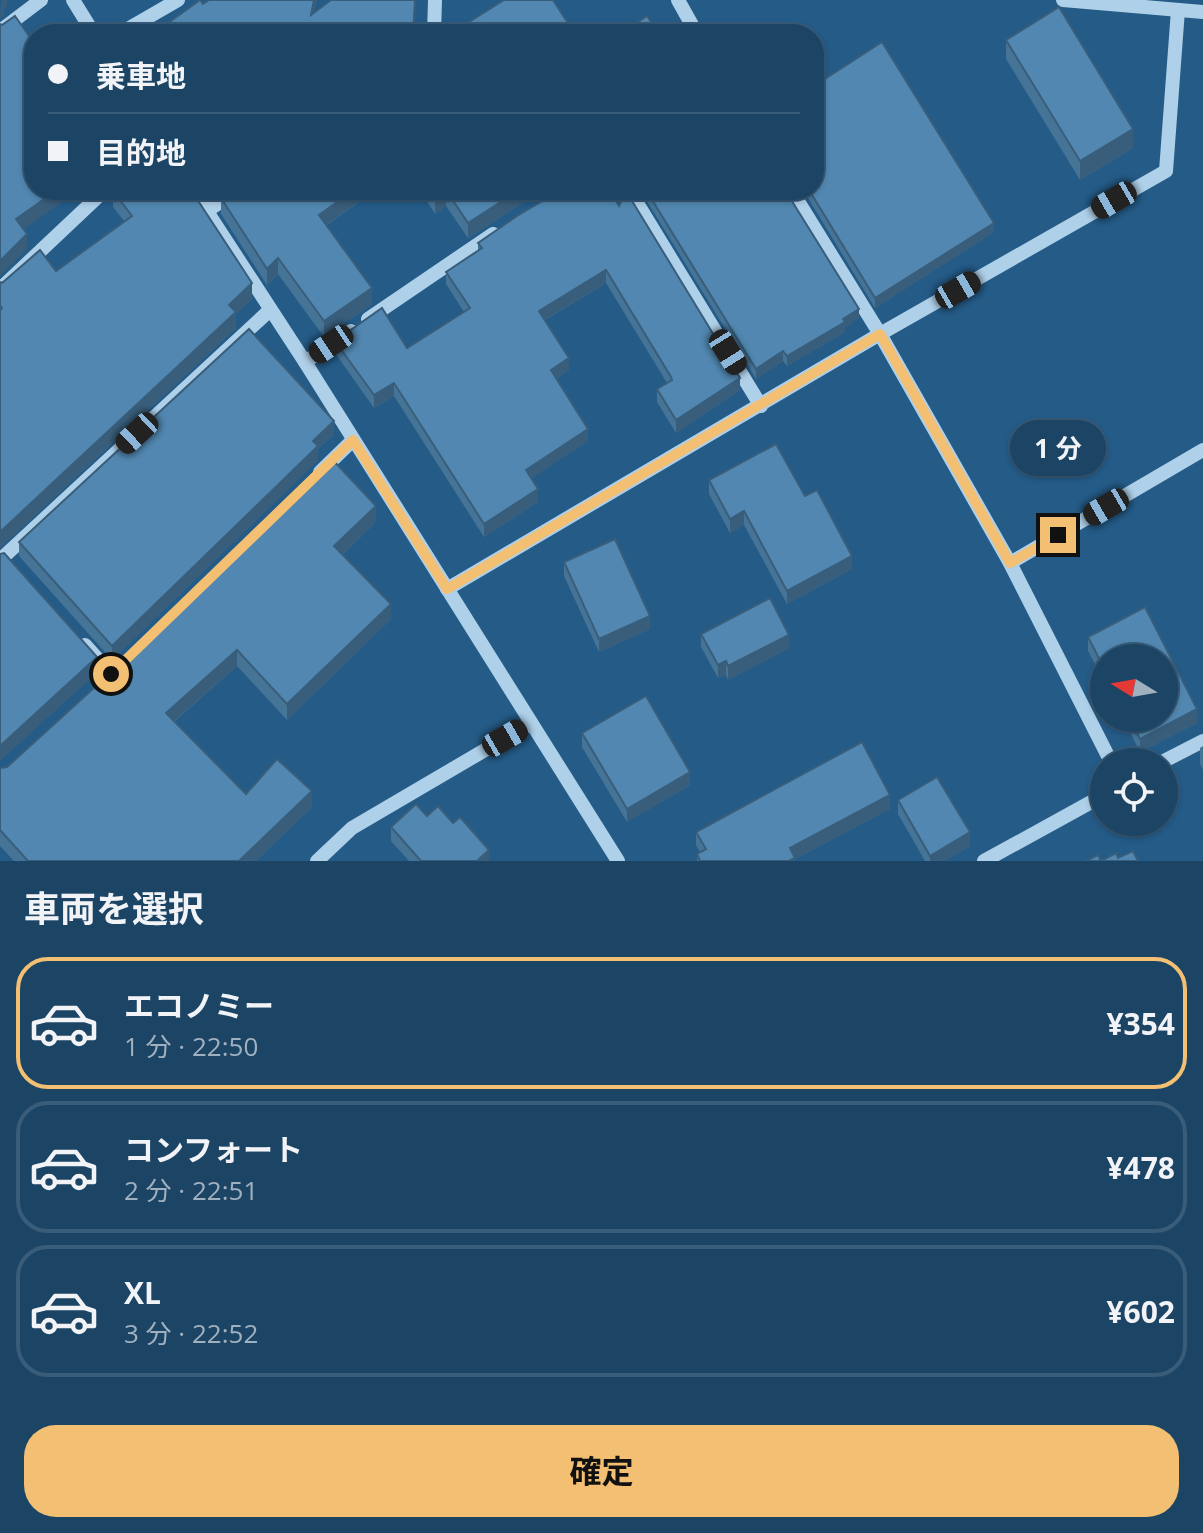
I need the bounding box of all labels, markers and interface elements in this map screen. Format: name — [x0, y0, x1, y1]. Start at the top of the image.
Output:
text: 乗車地 — [96, 55, 186, 96]
text: 目的地 — [96, 132, 186, 173]
car — [1087, 178, 1141, 222]
car — [931, 268, 985, 312]
car — [304, 321, 358, 367]
car — [705, 325, 751, 379]
car — [111, 408, 163, 458]
callout: 1 分 — [1010, 419, 1106, 475]
text: 1 分 — [1034, 430, 1082, 466]
car — [1079, 485, 1133, 529]
route end — [1040, 517, 1076, 553]
north arrow — [1090, 644, 1178, 732]
map controls — [1090, 644, 1178, 836]
route start — [93, 656, 129, 692]
car — [478, 716, 532, 760]
button: locate — [1090, 748, 1178, 836]
text: 車両を選択 — [24, 884, 204, 933]
text: エコノミー — [124, 985, 274, 1026]
icon: car — [28, 987, 100, 1059]
text: ¥354 — [1106, 1003, 1175, 1044]
text: 1 分 · 22:50 — [124, 1028, 258, 1064]
text: コンフォート — [124, 1129, 303, 1170]
icon: car — [28, 1131, 100, 1203]
text: ¥478 — [1106, 1147, 1175, 1188]
text: 2 分 · 22:51 — [124, 1172, 258, 1208]
text: XL — [124, 1272, 161, 1313]
icon: car — [28, 1275, 100, 1347]
text: ¥602 — [1106, 1291, 1175, 1332]
text: 3 分 · 22:52 — [124, 1315, 258, 1351]
button: 確定 — [24, 1425, 1179, 1517]

